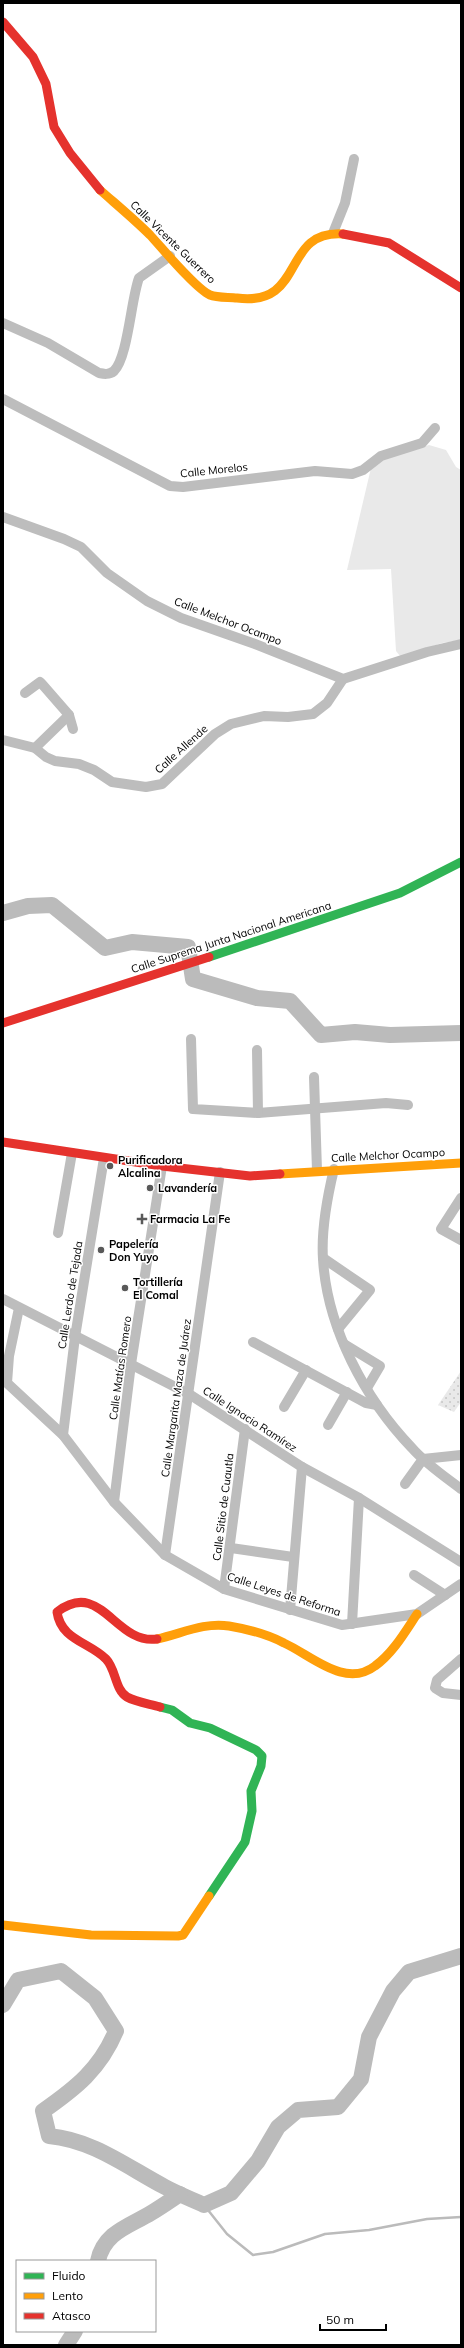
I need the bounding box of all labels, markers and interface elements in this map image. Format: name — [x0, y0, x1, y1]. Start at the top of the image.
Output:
street label: Calle Vicente Guerrero — [127, 198, 219, 286]
street label: Calle Morelos — [179, 459, 249, 481]
street label: Calle Melchor Ocampo — [172, 594, 284, 648]
street label: Calle Allende — [152, 722, 210, 776]
street label: Calle Suprema Junta Nacional Americana — [129, 898, 333, 976]
street label: Calle Melchor Ocampo — [331, 1145, 445, 1165]
place label: Purificadora Alcalina — [118, 1153, 183, 1180]
marker: Purificadora Alcalina — [105, 1161, 115, 1171]
place label: Lavandería — [158, 1181, 217, 1195]
marker: Lavandería — [145, 1183, 155, 1193]
place label: Farmacia La Fe — [150, 1212, 230, 1226]
marker: Farmacia La Fe — [137, 1214, 147, 1224]
place label: Papelería Don Yuyo — [109, 1237, 159, 1264]
street label: Calle Lerdo de Tejada — [55, 1240, 85, 1350]
marker: Papelería Don Yuyo — [96, 1245, 106, 1255]
place label: Tortillería El Comal — [133, 1275, 183, 1302]
marker: Tortillería El Comal — [120, 1283, 130, 1293]
street label: Calle Matías Romero — [106, 1315, 134, 1421]
street label: Calle Margarita Maza de Juárez — [158, 1318, 194, 1478]
street label: Calle Ignacio Ramírez — [200, 1383, 300, 1455]
street label: Calle Sitio de Cuautla — [209, 1452, 237, 1562]
street label: Calle Leyes de Reforma — [225, 1569, 343, 1619]
legend — [16, 2260, 156, 2332]
text: Fluido — [52, 2268, 86, 2283]
text: Lento — [52, 2288, 83, 2303]
scale bar — [320, 2306, 386, 2332]
text: Atasco — [52, 2308, 91, 2323]
text: 50 m — [326, 2312, 354, 2327]

